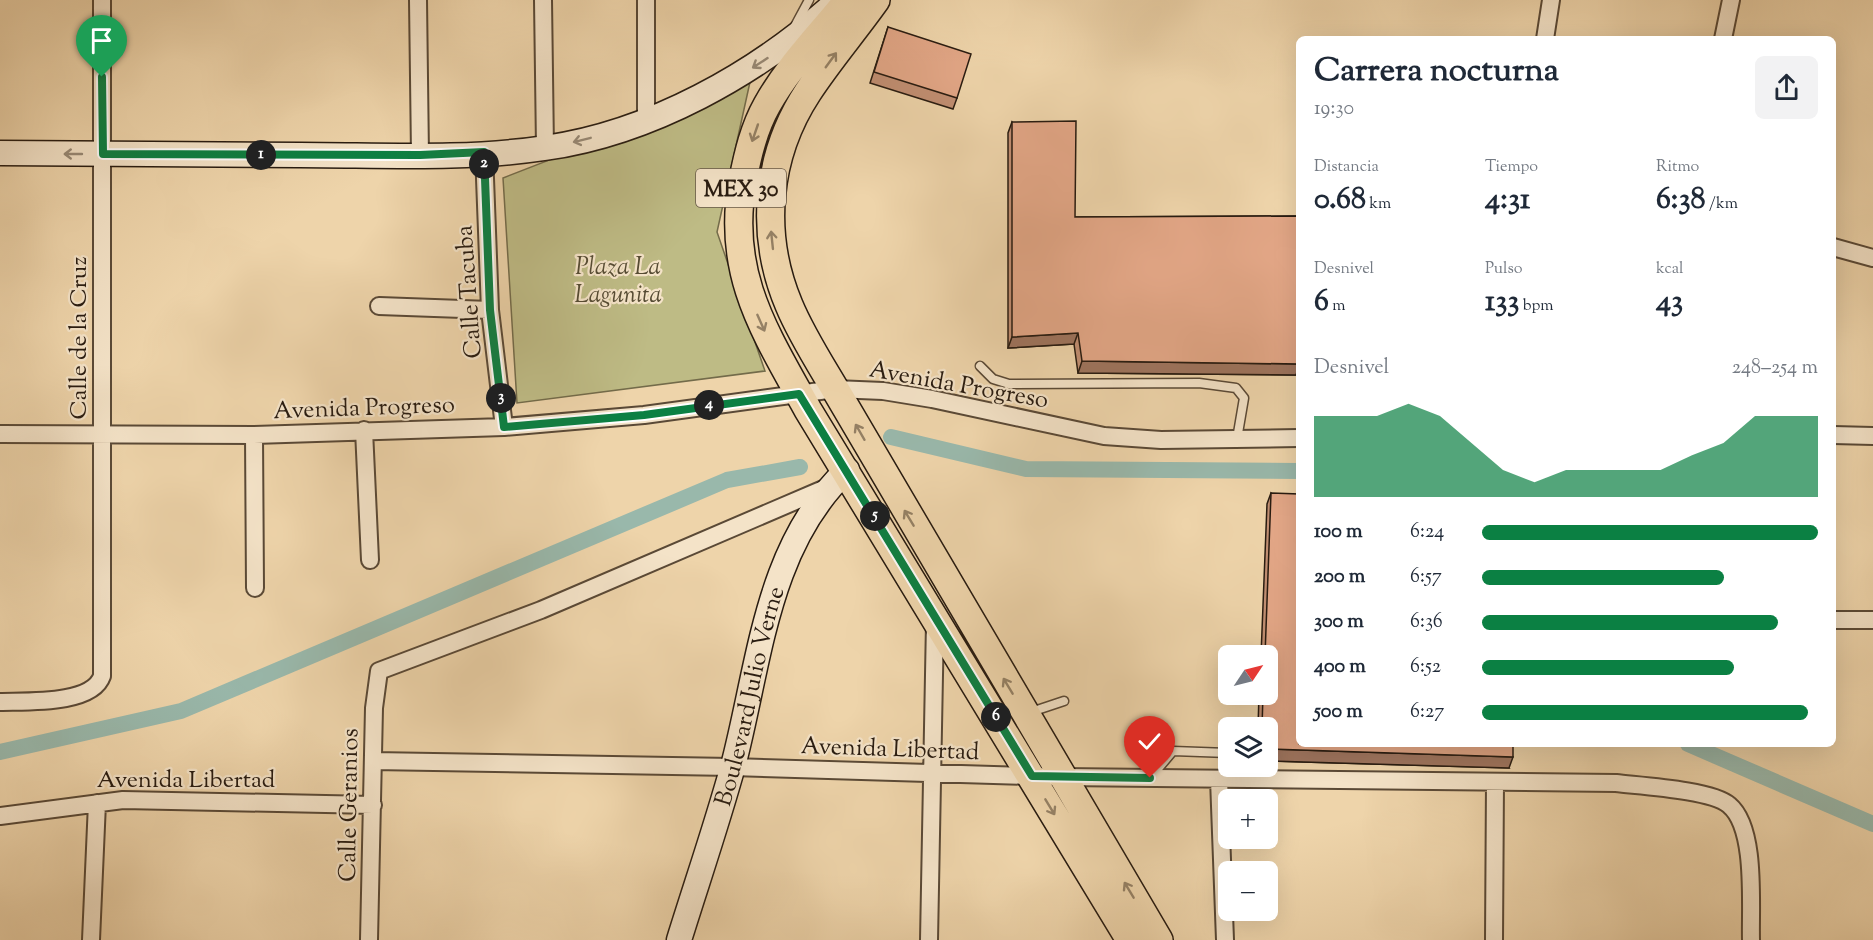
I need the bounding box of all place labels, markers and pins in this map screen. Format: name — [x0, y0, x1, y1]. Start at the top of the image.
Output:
pin — [76, 15, 127, 77]
pin: 1 — [246, 140, 276, 170]
pin: 2 — [469, 149, 499, 179]
pin: 3 — [486, 383, 516, 413]
pin: 4 — [694, 390, 724, 420]
pin: 5 — [860, 501, 890, 531]
pin: 6 — [981, 702, 1011, 732]
pin — [1124, 716, 1175, 778]

